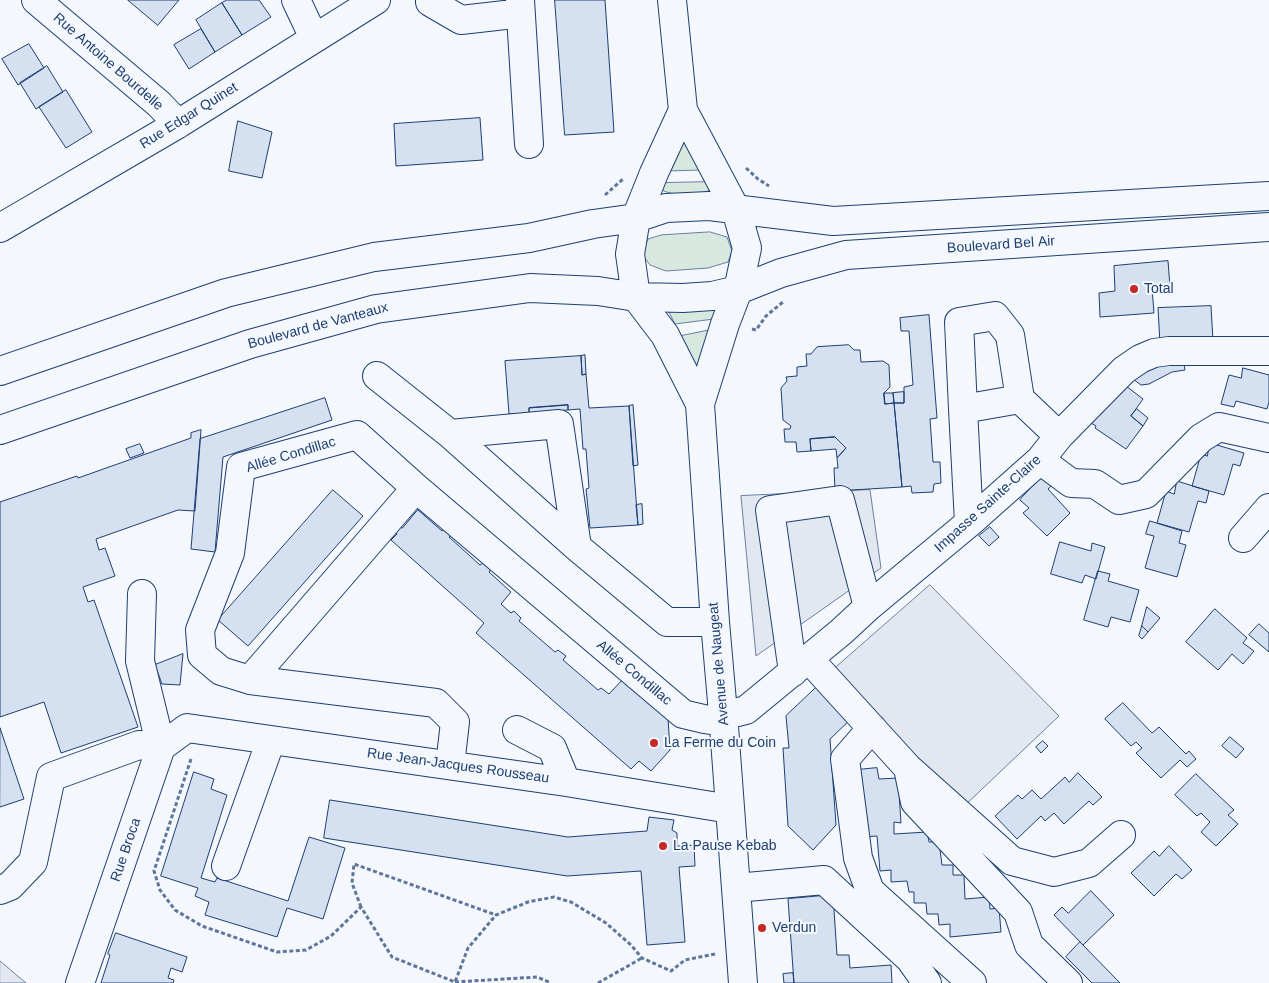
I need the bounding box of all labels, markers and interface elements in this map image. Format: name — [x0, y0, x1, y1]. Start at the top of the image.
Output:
street label: Rue Antoine Bourdelle — [50, 10, 166, 114]
street label: Rue Edgar Quinet — [137, 79, 241, 153]
street label: Boulevard Bel Air — [946, 233, 1056, 257]
place label: Total — [1144, 281, 1174, 297]
marker: Total — [1128, 283, 1140, 295]
street label: Boulevard de Vanteaux — [246, 299, 390, 353]
street label: Allée Condillac — [244, 433, 338, 477]
street label: Impasse Sainte-Claire — [931, 452, 1045, 556]
street label: Avenue de Naugeat — [705, 602, 733, 726]
street label: Allée Condillac — [593, 637, 675, 709]
place label: La Ferme du Coin — [664, 735, 776, 751]
marker: La Ferme du Coin — [648, 737, 660, 749]
street label: Rue Jean-Jacques Rousseau — [366, 745, 550, 787]
street label: Rue Broca — [107, 816, 145, 884]
place label: La Pause Kebab — [673, 838, 777, 854]
marker: La Pause Kebab — [657, 840, 669, 852]
place label: Verdun — [772, 920, 816, 936]
marker: Verdun — [756, 922, 768, 934]

